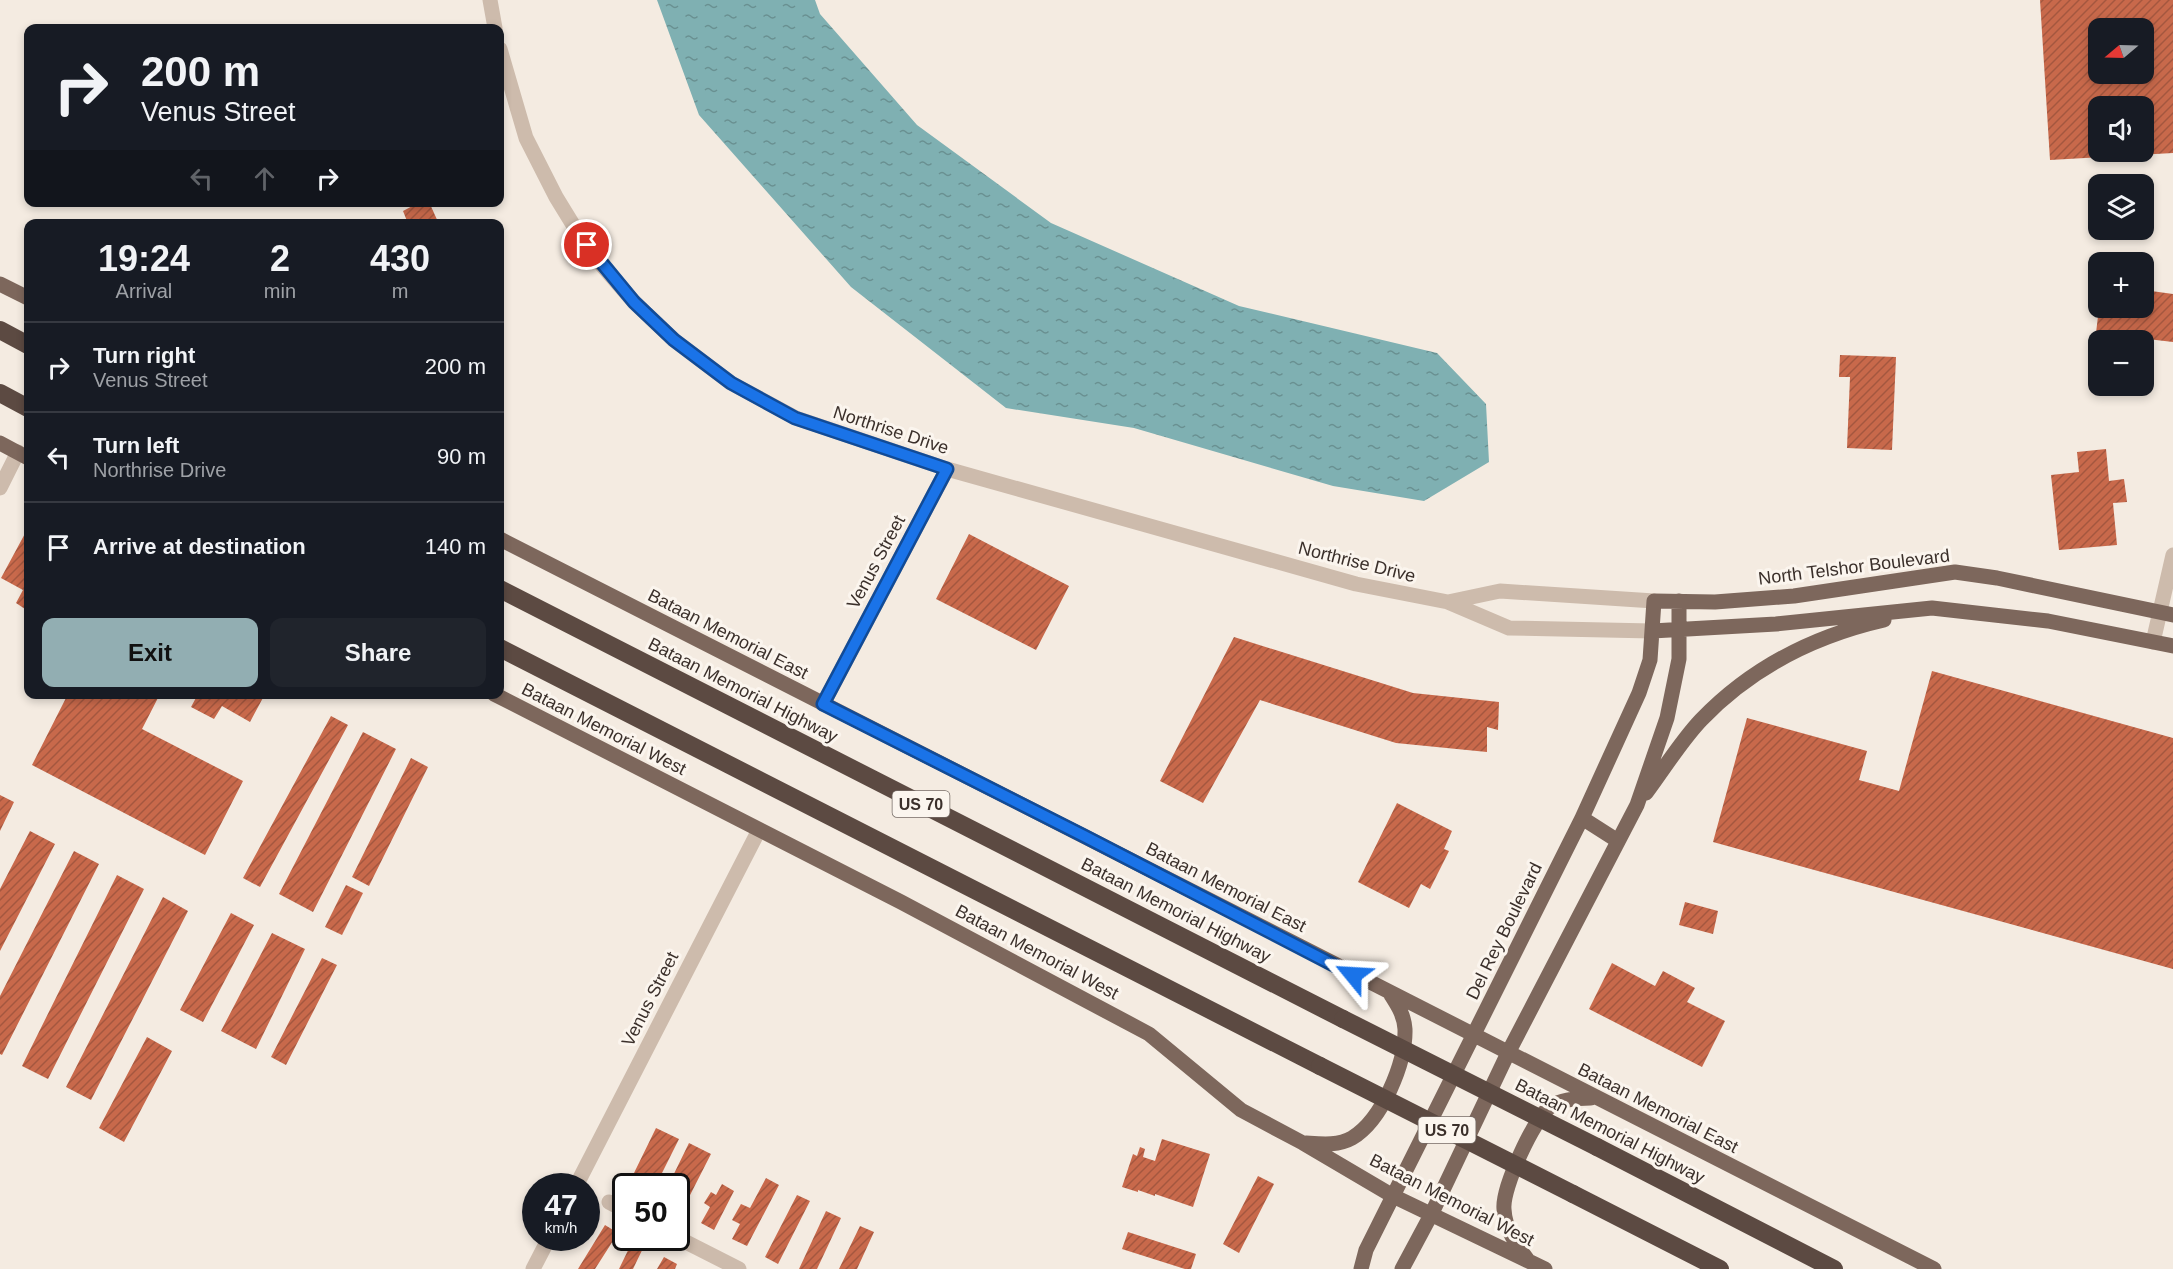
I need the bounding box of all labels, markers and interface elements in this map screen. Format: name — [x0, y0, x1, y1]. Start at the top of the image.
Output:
north arrow — [2088, 18, 2154, 84]
map controls — [2088, 18, 2154, 396]
icon: right — [42, 48, 120, 126]
text: 200 m — [141, 48, 260, 95]
button: sound — [2088, 96, 2154, 162]
text: Venus Street — [141, 97, 296, 127]
icon: left — [185, 162, 218, 195]
icon: ahead — [248, 162, 281, 195]
icon: right — [311, 162, 344, 195]
button: layers — [2088, 174, 2154, 240]
pin — [561, 219, 612, 270]
icon: arrive — [570, 228, 603, 261]
text: 19:24 — [98, 238, 190, 279]
text: 2 — [270, 238, 290, 279]
text: 430 — [370, 238, 430, 279]
button: + — [2088, 252, 2154, 318]
text: Arrival — [116, 280, 172, 302]
text: min — [264, 280, 296, 302]
text: m — [392, 280, 408, 302]
button: − — [2088, 330, 2154, 396]
text: Turn right — [93, 343, 195, 368]
icon: right — [42, 351, 75, 384]
text: 200 m — [425, 354, 486, 379]
text: Venus Street — [93, 369, 208, 391]
street label: Northrise Drive — [831, 402, 951, 458]
text: Turn left — [93, 433, 179, 458]
icon: left — [42, 441, 75, 474]
text: 90 m — [437, 444, 486, 469]
text: Northrise Drive — [93, 459, 226, 481]
street label: Venus Street — [843, 512, 909, 612]
icon: arrive — [42, 531, 75, 564]
text: Arrive at destination — [93, 534, 306, 559]
text: 140 m — [425, 534, 486, 559]
street label: Northrise Drive — [1296, 538, 1418, 586]
street label: North Telshor Boulevard — [1757, 545, 1951, 589]
street label: Bataan Memorial East — [645, 585, 811, 683]
button: Exit — [42, 618, 258, 687]
button: Share — [270, 618, 486, 687]
street label: Bataan Memorial Highway — [645, 633, 841, 747]
street label: Bataan Memorial West — [518, 679, 690, 779]
road number: US 70 — [892, 791, 950, 817]
street label: Bataan Memorial East — [1143, 838, 1309, 936]
street label: Bataan Memorial Highway — [1078, 853, 1274, 967]
street label: Del Rey Boulevard — [1462, 859, 1546, 1003]
street label: Bataan Memorial West — [952, 901, 1122, 1003]
position arrow — [1321, 943, 1385, 1007]
street label: Venus Street — [618, 949, 682, 1049]
street label: Bataan Memorial East — [1575, 1059, 1741, 1157]
street label: Bataan Memorial Highway — [1512, 1074, 1708, 1188]
road number: US 70 — [1418, 1117, 1476, 1143]
street label: Bataan Memorial West — [1366, 1150, 1538, 1250]
speed limit sign: 50 — [612, 1173, 690, 1251]
text: 47 — [544, 1188, 578, 1221]
text: km/h — [545, 1219, 577, 1236]

